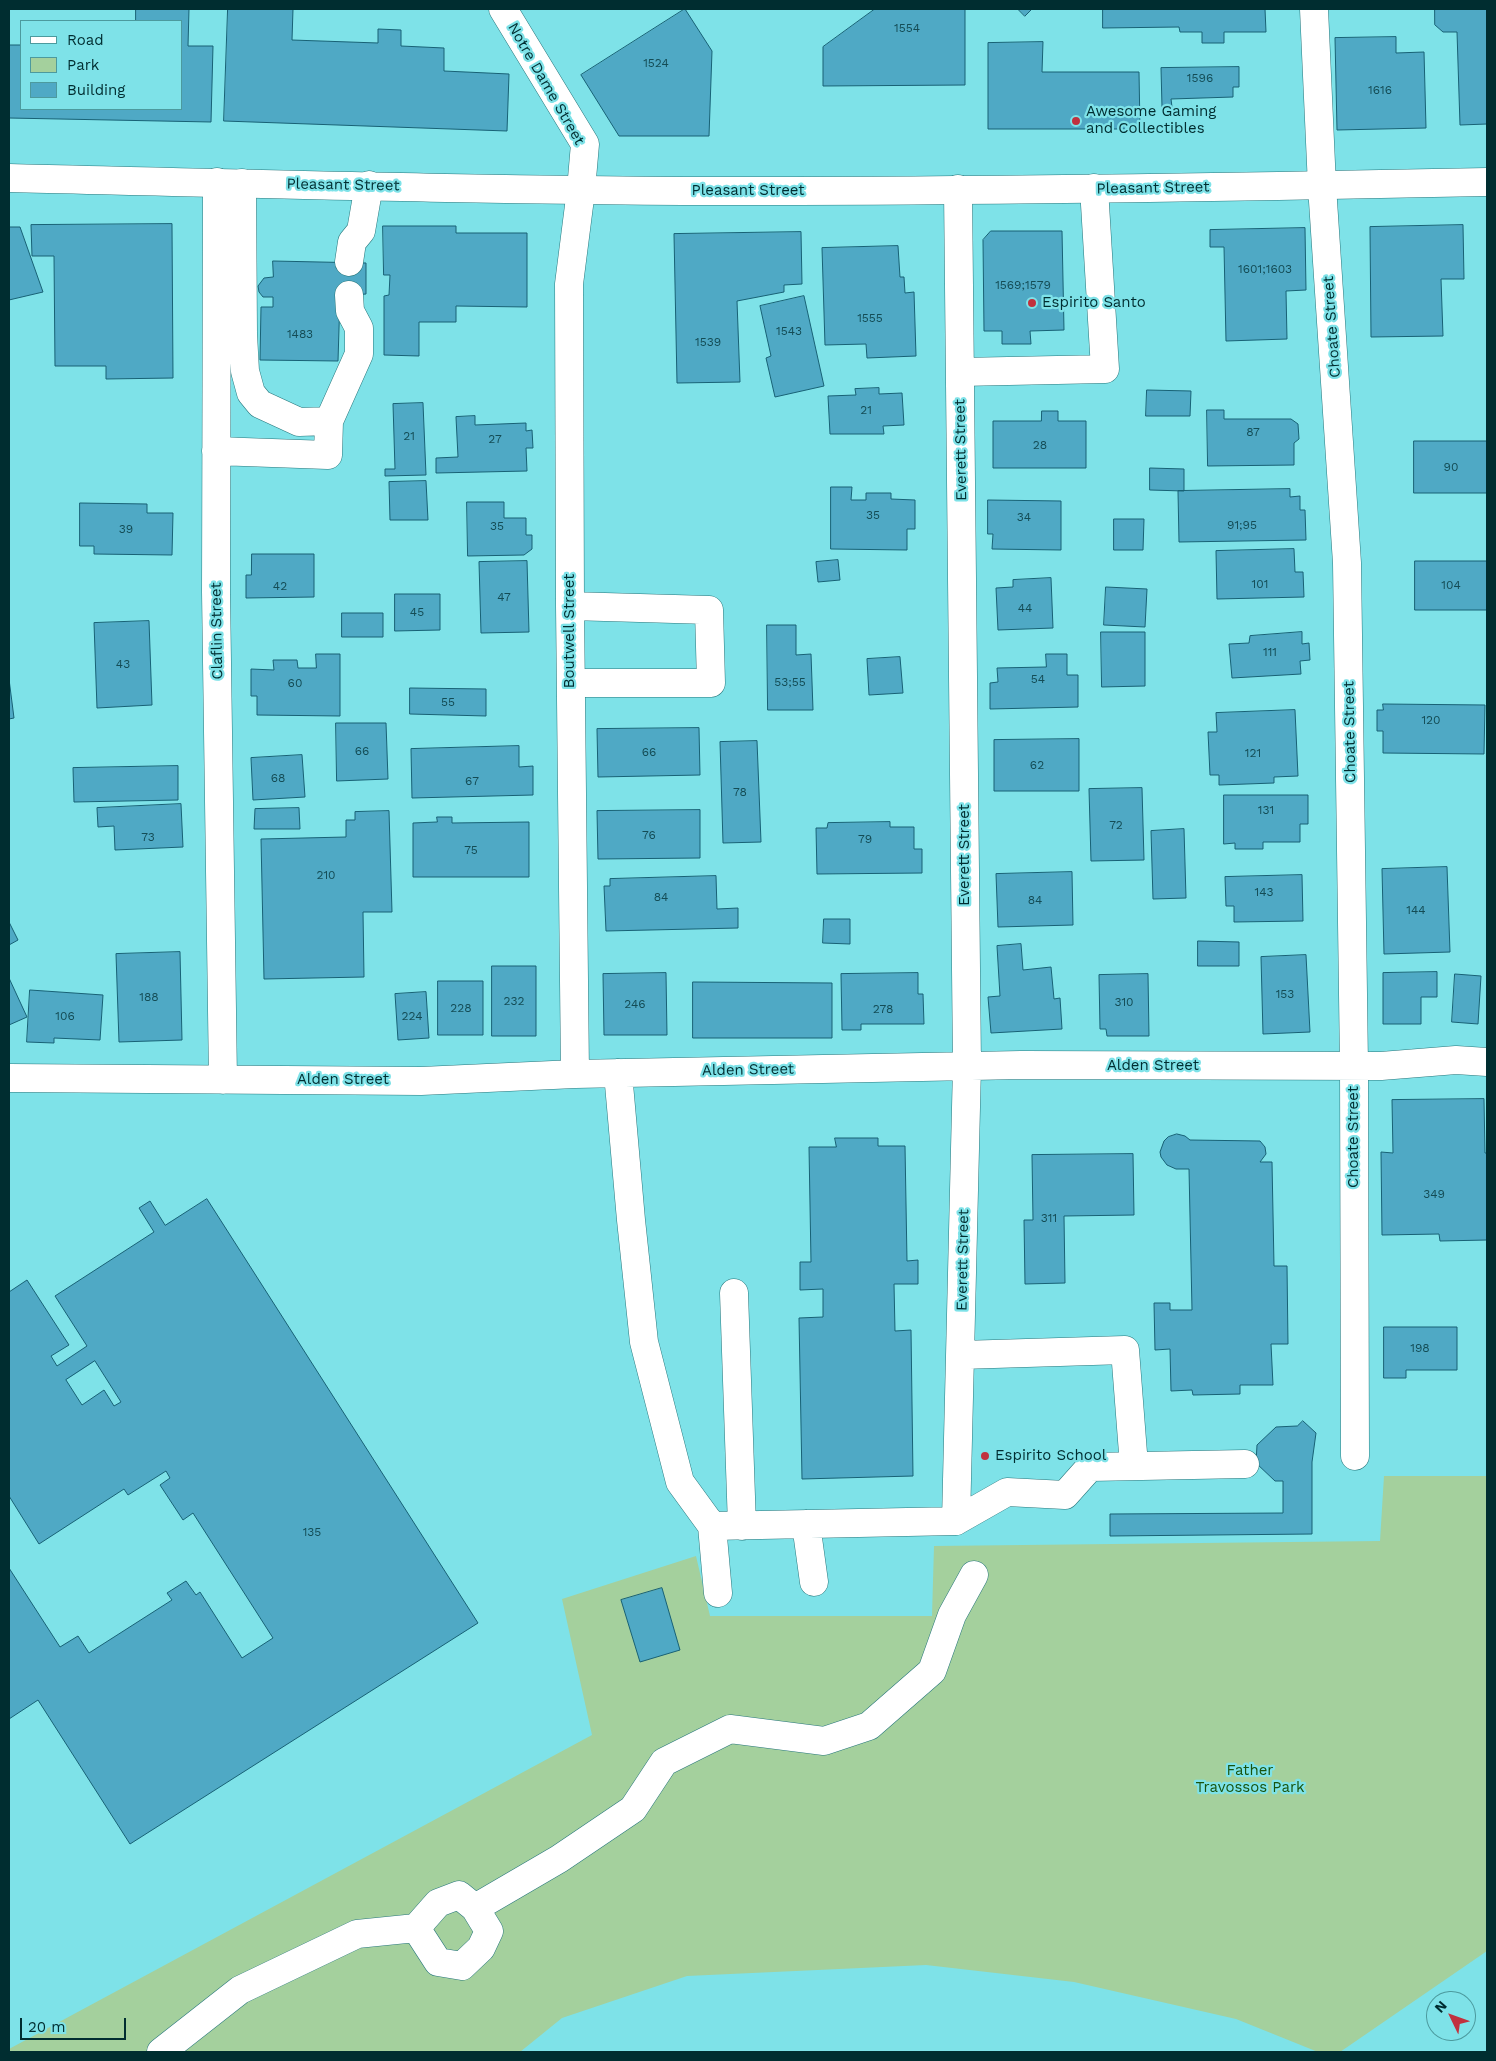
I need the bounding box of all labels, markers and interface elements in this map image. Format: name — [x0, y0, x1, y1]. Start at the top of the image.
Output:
legend — [20, 20, 182, 110]
street label: Notre Dame Street — [504, 20, 588, 148]
house number: 1554 — [894, 21, 920, 35]
text: Road — [67, 31, 104, 49]
text: Park — [67, 56, 99, 74]
house number: 1524 — [643, 56, 669, 70]
house number: 1596 — [1187, 71, 1213, 85]
text: Building — [67, 81, 125, 99]
house number: 1616 — [1368, 83, 1392, 97]
place label: Awesome Gaming and Collectibles — [1086, 103, 1216, 138]
marker: Awesome Gaming and Collectibles — [1070, 115, 1082, 127]
street label: Pleasant Street — [286, 175, 400, 195]
street label: Pleasant Street — [1096, 178, 1210, 198]
street label: Pleasant Street — [691, 182, 805, 200]
house number: 1601;1603 — [1238, 262, 1292, 276]
street label: Choate Street — [1319, 276, 1345, 378]
house number: 1569;1579 — [995, 278, 1051, 292]
place label: Espirito Santo — [1042, 294, 1146, 312]
marker: Espirito Santo — [1026, 297, 1038, 309]
house number: 1555 — [857, 311, 883, 325]
house number: 1543 — [776, 324, 802, 338]
house number: 1483 — [287, 327, 313, 341]
house number: 1539 — [695, 335, 721, 349]
street label: Everett Street — [951, 399, 971, 501]
house number: 21 — [860, 403, 872, 417]
house number: 87 — [1246, 425, 1260, 439]
house number: 21 — [403, 429, 415, 443]
house number: 27 — [488, 432, 502, 446]
house number: 28 — [1033, 438, 1047, 452]
house number: 90 — [1444, 460, 1458, 474]
house number: 35 — [866, 508, 880, 522]
house number: 34 — [1017, 510, 1031, 524]
house number: 91;95 — [1227, 518, 1257, 532]
house number: 35 — [490, 519, 504, 533]
house number: 39 — [119, 522, 133, 536]
street label: Boutwell Street — [561, 574, 579, 688]
house number: 101 — [1252, 577, 1268, 591]
house number: 104 — [1441, 578, 1461, 592]
house number: 42 — [273, 579, 287, 593]
street label: Claflin Street — [207, 582, 227, 680]
house number: 47 — [497, 590, 511, 604]
house number: 44 — [1018, 601, 1032, 615]
house number: 45 — [410, 605, 424, 619]
house number: 111 — [1263, 645, 1277, 659]
house number: 43 — [116, 657, 130, 671]
house number: 54 — [1031, 672, 1045, 686]
house number: 53;55 — [774, 675, 806, 689]
house number: 60 — [288, 676, 302, 690]
street label: Choate Street — [1340, 681, 1360, 783]
house number: 55 — [441, 695, 455, 709]
house number: 120 — [1421, 713, 1441, 727]
house number: 66 — [355, 744, 369, 758]
house number: 66 — [642, 745, 656, 759]
house number: 121 — [1245, 746, 1261, 760]
house number: 62 — [1030, 758, 1044, 772]
house number: 68 — [271, 771, 285, 785]
house number: 67 — [465, 774, 479, 788]
house number: 78 — [733, 785, 747, 799]
house number: 131 — [1258, 803, 1274, 817]
street label: Everett Street — [956, 804, 974, 906]
house number: 72 — [1109, 818, 1123, 832]
house number: 76 — [642, 828, 656, 842]
house number: 73 — [141, 830, 155, 844]
house number: 79 — [858, 832, 872, 846]
house number: 75 — [464, 843, 478, 857]
house number: 210 — [316, 868, 336, 882]
house number: 143 — [1254, 885, 1274, 899]
house number: 84 — [654, 890, 668, 904]
house number: 84 — [1028, 893, 1042, 907]
house number: 144 — [1406, 903, 1426, 917]
house number: 153 — [1276, 987, 1294, 1001]
house number: 188 — [139, 990, 159, 1004]
house number: 232 — [504, 994, 524, 1008]
house number: 310 — [1114, 995, 1134, 1009]
house number: 246 — [624, 997, 646, 1011]
house number: 228 — [450, 1001, 472, 1015]
house number: 278 — [873, 1002, 893, 1016]
house number: 106 — [55, 1009, 75, 1023]
house number: 224 — [402, 1009, 422, 1023]
street label: Alden Street — [1107, 1057, 1199, 1075]
street label: Alden Street — [702, 1060, 794, 1080]
street label: Alden Street — [297, 1071, 389, 1089]
street label: Choate Street — [1345, 1086, 1363, 1188]
house number: 349 — [1423, 1187, 1445, 1201]
street label: Everett Street — [953, 1209, 973, 1311]
house number: 311 — [1041, 1211, 1057, 1225]
house number: 198 — [1410, 1341, 1430, 1355]
place label: Espirito School — [995, 1447, 1106, 1465]
marker: Espirito School — [979, 1450, 991, 1462]
house number: 135 — [303, 1525, 321, 1539]
park label: Father Travossos Park — [1195, 1762, 1305, 1797]
north arrow — [1426, 1991, 1476, 2041]
text: N — [1431, 1997, 1450, 2016]
scale bar — [22, 2008, 129, 2040]
text: 20 m — [28, 2018, 66, 2036]

